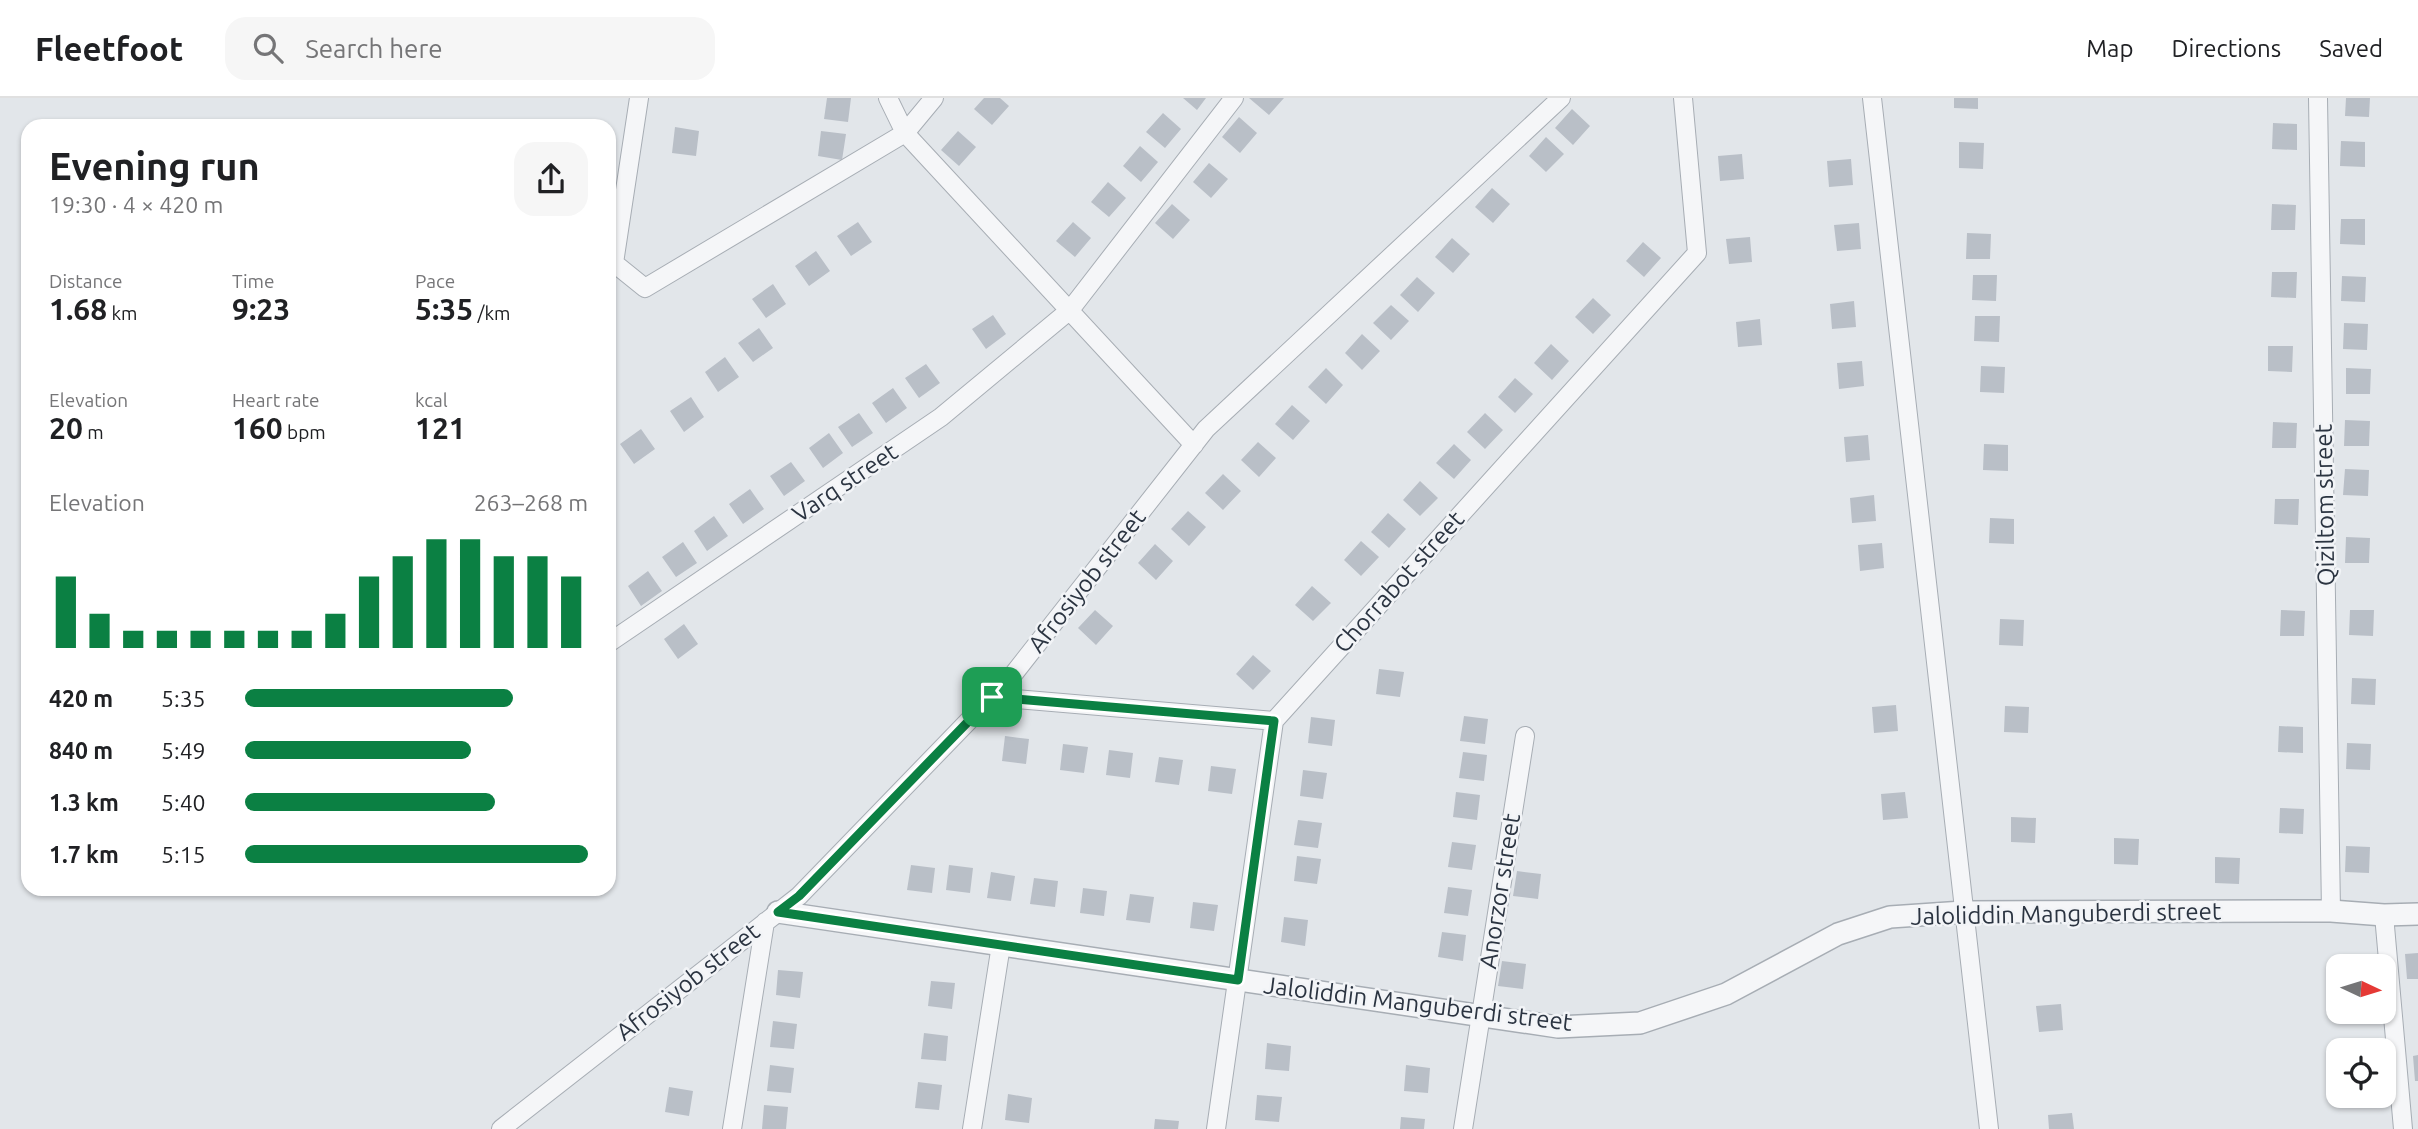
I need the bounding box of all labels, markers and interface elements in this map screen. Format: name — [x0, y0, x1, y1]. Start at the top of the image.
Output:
search box — [225, 17, 715, 80]
icon: search — [249, 29, 287, 67]
text: Fleetfoot — [35, 30, 183, 67]
text: Search here — [305, 34, 443, 63]
text: Map — [2086, 35, 2133, 62]
text: Directions — [2171, 35, 2281, 62]
text: Saved — [2319, 35, 2383, 62]
button: share — [514, 142, 588, 216]
text: Evening run — [49, 145, 260, 187]
text: 19:30 · 4 × 420 m — [49, 192, 223, 217]
text: Distance — [49, 270, 123, 292]
text: Time — [232, 270, 274, 292]
text: Pace — [415, 270, 455, 292]
text: 1.68 — [49, 292, 107, 326]
text: 9:23 — [232, 292, 290, 326]
text: 5:35 — [415, 292, 473, 326]
text: km — [107, 302, 137, 324]
text: /km — [473, 302, 511, 324]
text: Elevation — [49, 389, 128, 411]
text: Heart rate — [232, 389, 319, 411]
text: kcal — [415, 389, 448, 411]
text: 20 — [49, 411, 83, 445]
text: 160 — [232, 411, 283, 445]
text: 121 — [415, 411, 466, 445]
text: m — [83, 421, 104, 443]
text: bpm — [283, 421, 326, 443]
street label: Qiziltom street — [2310, 423, 2339, 586]
street label: Varq street — [787, 437, 903, 528]
text: Elevation — [49, 490, 145, 515]
text: 263–268 m — [474, 490, 588, 515]
street label: Afrosiyob street — [1022, 503, 1151, 658]
street label: Chorrabot street — [1328, 505, 1470, 658]
pin — [962, 667, 1022, 727]
icon: arrive — [973, 678, 1011, 716]
text: 420 m — [49, 686, 113, 711]
text: 5:35 — [161, 686, 206, 711]
text: 840 m — [49, 738, 113, 763]
text: 5:49 — [161, 738, 206, 763]
text: 1.3 km — [49, 790, 119, 815]
text: 5:40 — [161, 790, 206, 815]
street label: Anorzor street — [1474, 811, 1525, 970]
text: 1.7 km — [49, 842, 119, 867]
text: 5:15 — [161, 842, 206, 867]
street label: Jaloliddin Manguberdi street — [1910, 897, 2222, 930]
street label: Afrosiyob street — [611, 917, 765, 1046]
north arrow — [2326, 954, 2396, 1024]
map controls — [2326, 954, 2396, 1108]
street label: Jaloliddin Manguberdi street — [1262, 971, 1574, 1036]
button: locate — [2326, 1038, 2396, 1108]

